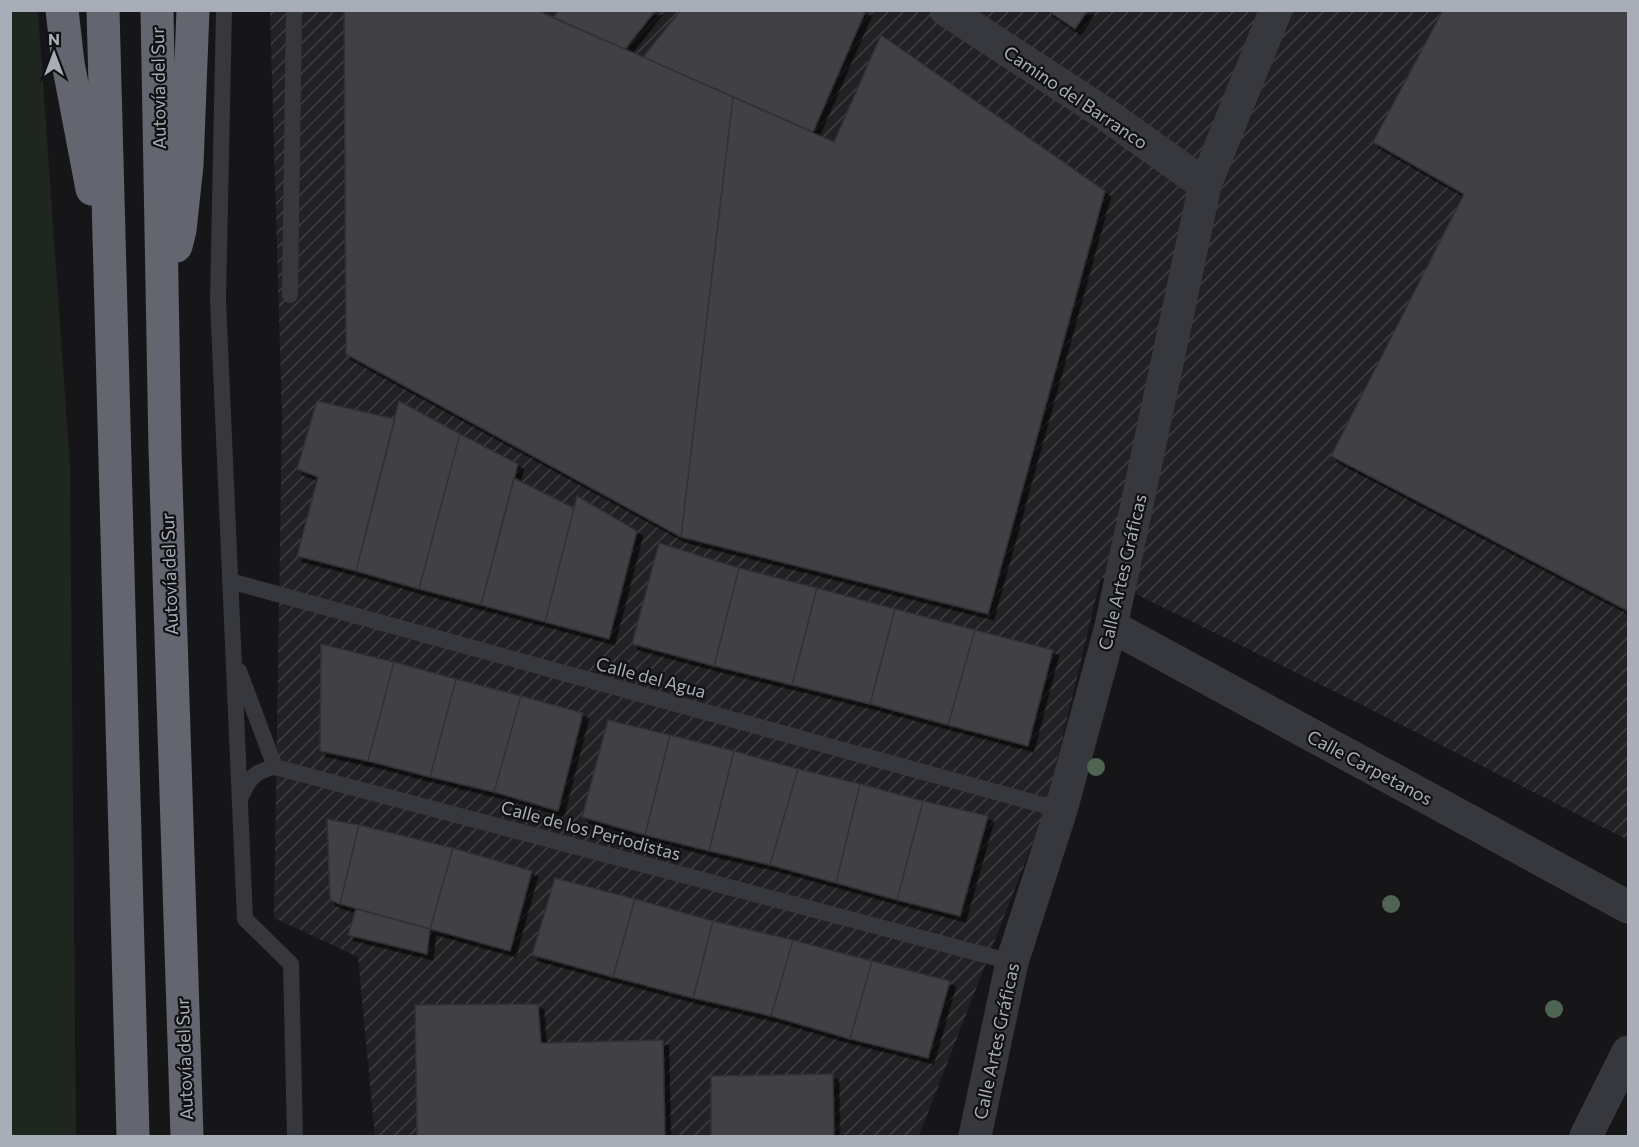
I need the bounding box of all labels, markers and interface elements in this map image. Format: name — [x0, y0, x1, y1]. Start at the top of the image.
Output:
north arrow — [24, 24, 84, 84]
street label: Autovía del Sur — [146, 27, 170, 149]
text: N — [48, 29, 60, 48]
street label: Camino del Barranco — [1000, 41, 1152, 153]
street label: Calle Artes Gráficas — [1093, 492, 1151, 652]
street label: Autovía del Sur — [156, 512, 182, 636]
street label: Calle del Agua — [594, 652, 708, 702]
street label: Calle Carpetanos — [1304, 725, 1436, 809]
street label: Calle de los Periodistas — [499, 795, 683, 865]
street label: Calle Artes Gráficas — [969, 961, 1023, 1121]
street label: Autovía del Sur — [171, 997, 197, 1121]

